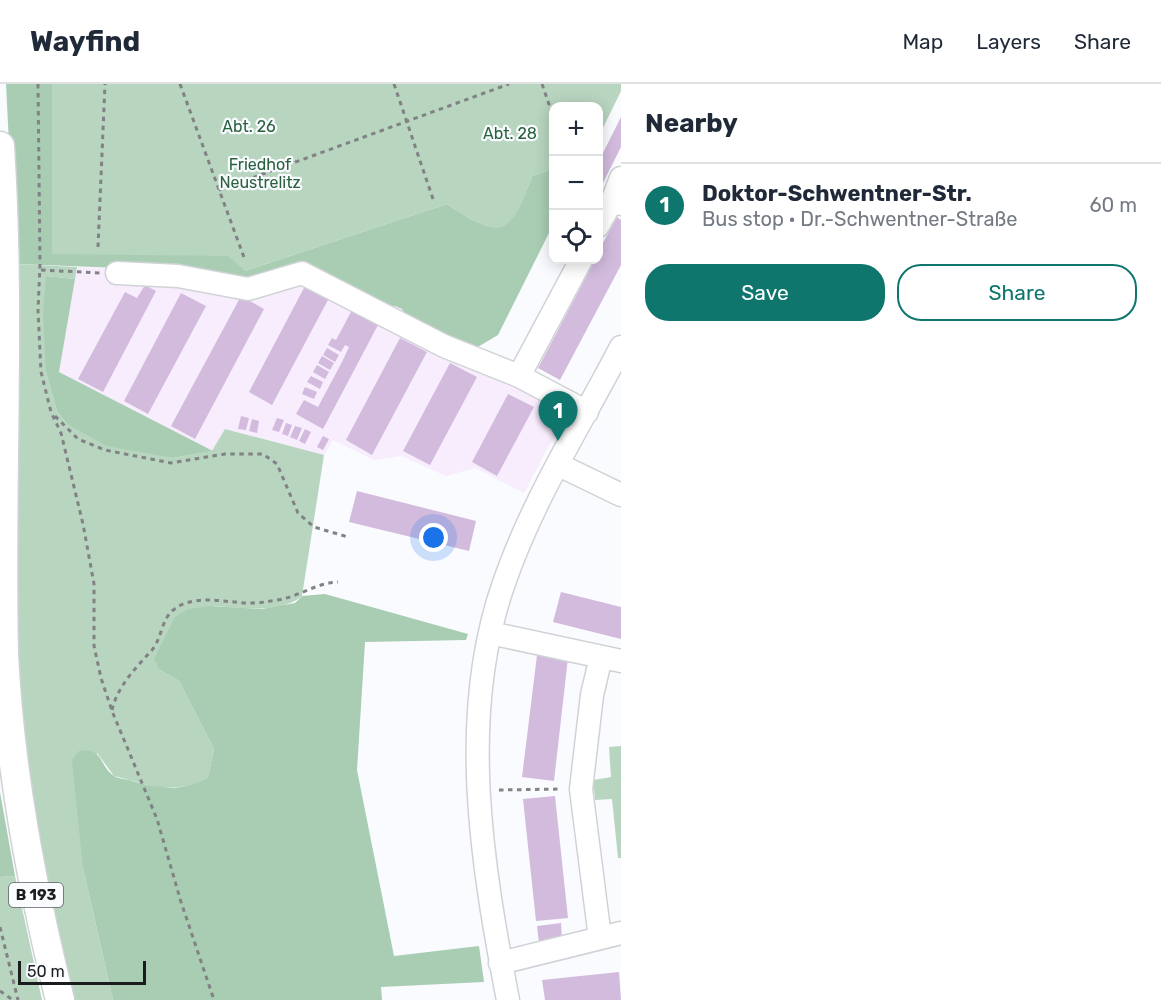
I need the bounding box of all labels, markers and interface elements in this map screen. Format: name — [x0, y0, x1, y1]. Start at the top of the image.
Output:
text: Wayfind — [30, 25, 140, 58]
text: Map — [902, 29, 943, 54]
text: Layers — [976, 29, 1041, 54]
text: Share — [1074, 29, 1131, 54]
map controls — [549, 102, 603, 264]
button: + — [549, 102, 603, 156]
text: Nearby — [645, 108, 738, 139]
park label: Abt. 26 — [222, 117, 276, 136]
park label: Abt. 28 — [483, 124, 537, 143]
park label: Friedhof Neustrelitz — [219, 155, 301, 192]
button: − — [549, 156, 603, 210]
text: Doktor-Schwentner-Str. — [702, 180, 972, 207]
text: 1 — [660, 193, 669, 217]
text: 60 m — [1090, 193, 1137, 217]
text: Bus stop · Dr.-Schwentner-Straße — [702, 207, 1017, 231]
button: locate — [549, 210, 603, 264]
button: Save — [645, 264, 885, 321]
button: Share — [897, 264, 1137, 321]
pin: 1 — [538, 392, 578, 441]
your location — [419, 523, 448, 552]
road number: B 193 — [9, 883, 63, 907]
scale bar — [18, 958, 146, 986]
text: 50 m — [27, 962, 65, 981]

